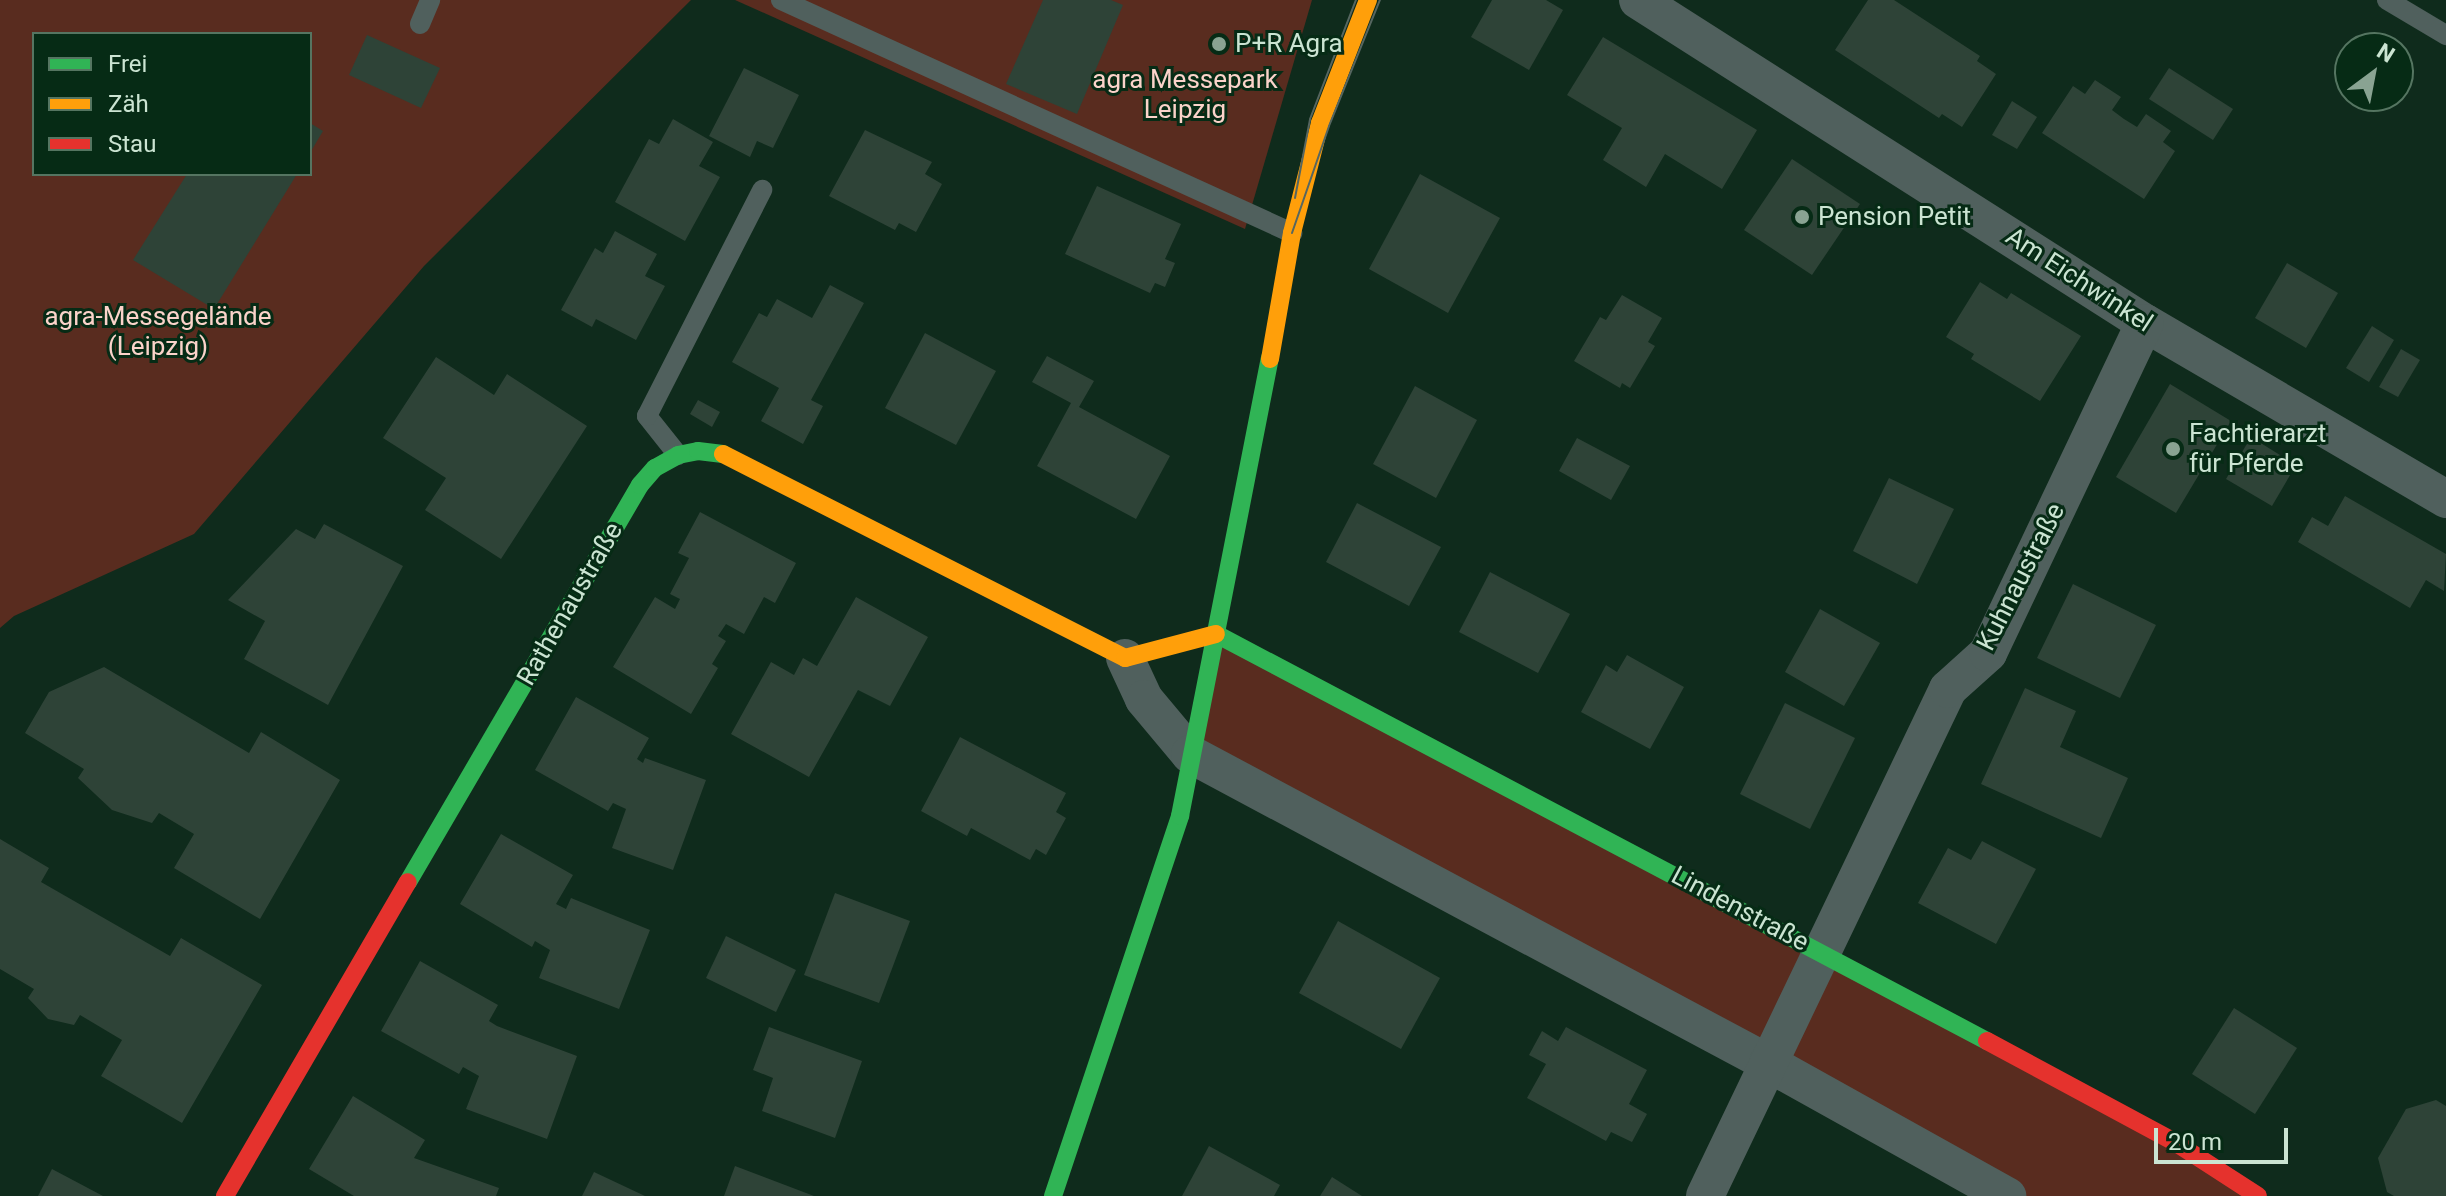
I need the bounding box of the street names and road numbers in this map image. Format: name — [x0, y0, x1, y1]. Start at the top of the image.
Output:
street label: Am Eichwinkel — [2000, 221, 2158, 339]
street label: Kuhnaustraße — [1971, 498, 2071, 656]
street label: Rathenaustraße — [511, 517, 629, 691]
street label: Lindenstraße — [1666, 860, 1814, 958]

